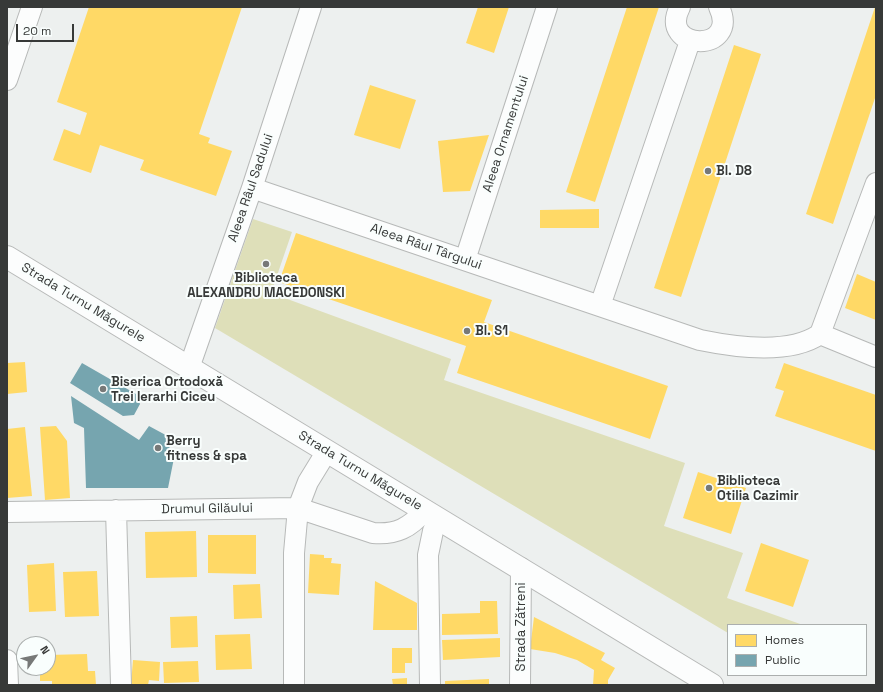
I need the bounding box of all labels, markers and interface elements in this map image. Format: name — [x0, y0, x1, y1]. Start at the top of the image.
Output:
scale bar — [18, 16, 76, 42]
text: 20 m — [23, 23, 51, 39]
street label: Aleea Ornamentului — [480, 74, 532, 194]
street label: Aleea Râul Sadului — [225, 132, 277, 244]
place label: Bl. D8 — [716, 163, 752, 179]
marker: Bl. D8 — [703, 166, 713, 176]
street label: Aleea Râul Târgului — [368, 221, 484, 273]
marker: Biblioteca ALEXANDRU MACEDONSKI — [261, 259, 271, 269]
street label: Strada Turnu Măgurele — [18, 260, 148, 346]
place label: Biblioteca ALEXANDRU MACEDONSKI — [187, 270, 345, 301]
place label: Bl. S1 — [475, 323, 508, 339]
marker: Bl. S1 — [462, 326, 472, 336]
place label: Biserica Ortodoxă Trei Ierarhi Ciceu — [111, 374, 223, 405]
marker: Biserica Ortodoxă Trei Ierarhi Ciceu — [98, 384, 108, 394]
street label: Strada Turnu Măgurele — [295, 428, 425, 514]
place label: Berry fitness & spa — [166, 433, 247, 464]
marker: Berry fitness & spa — [153, 443, 163, 453]
place label: Biblioteca Otilia Cazimir — [717, 473, 799, 504]
marker: Biblioteca Otilia Cazimir — [704, 483, 714, 493]
street label: Drumul Gilăului — [161, 500, 253, 518]
street label: Strada Zătreni — [513, 582, 529, 672]
legend — [727, 624, 867, 676]
text: Homes — [765, 632, 804, 648]
north arrow — [16, 636, 56, 676]
text: N — [37, 643, 53, 657]
text: Public — [765, 652, 800, 668]

